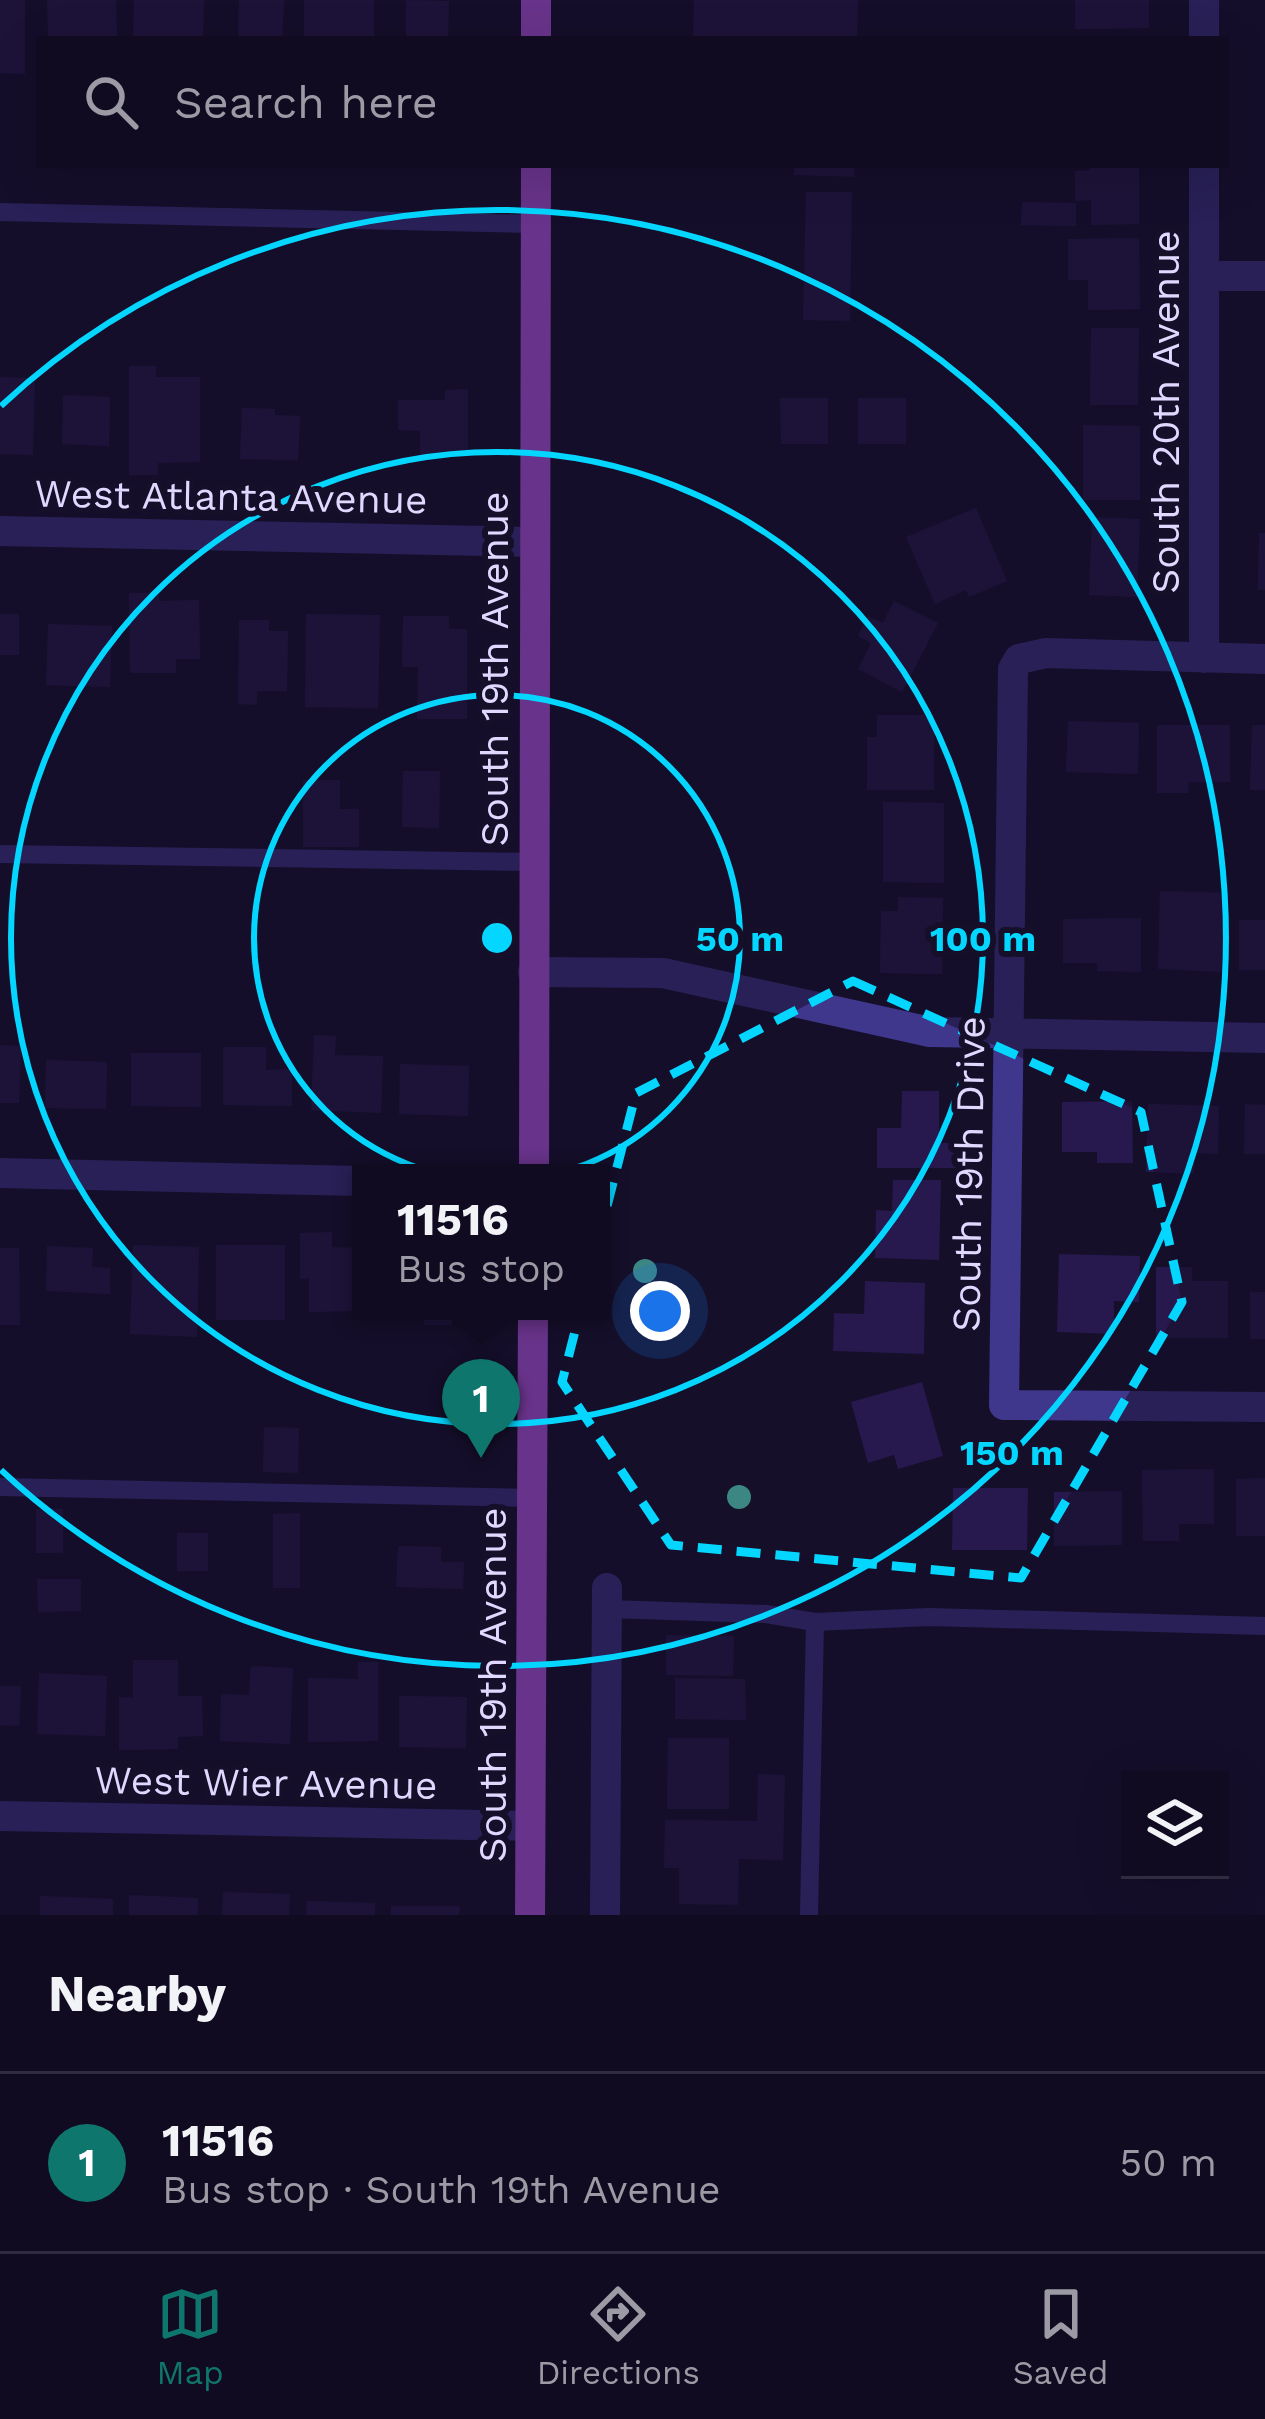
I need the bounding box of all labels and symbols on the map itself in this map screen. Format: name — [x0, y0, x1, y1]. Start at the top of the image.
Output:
street label: South 20th Avenue — [1143, 230, 1188, 594]
street label: West Atlanta Avenue — [34, 471, 428, 522]
street label: South 19th Avenue — [472, 492, 517, 846]
centre of rings — [476, 917, 518, 959]
text: 50 m — [696, 918, 784, 960]
text: 100 m — [930, 918, 1036, 960]
street label: South 19th Drive — [943, 1016, 994, 1332]
your location — [630, 1281, 690, 1341]
pin: 1 — [442, 1359, 520, 1458]
text: 150 m — [960, 1432, 1064, 1474]
street label: South 19th Avenue — [470, 1508, 515, 1862]
street label: West Wier Avenue — [94, 1757, 438, 1808]

